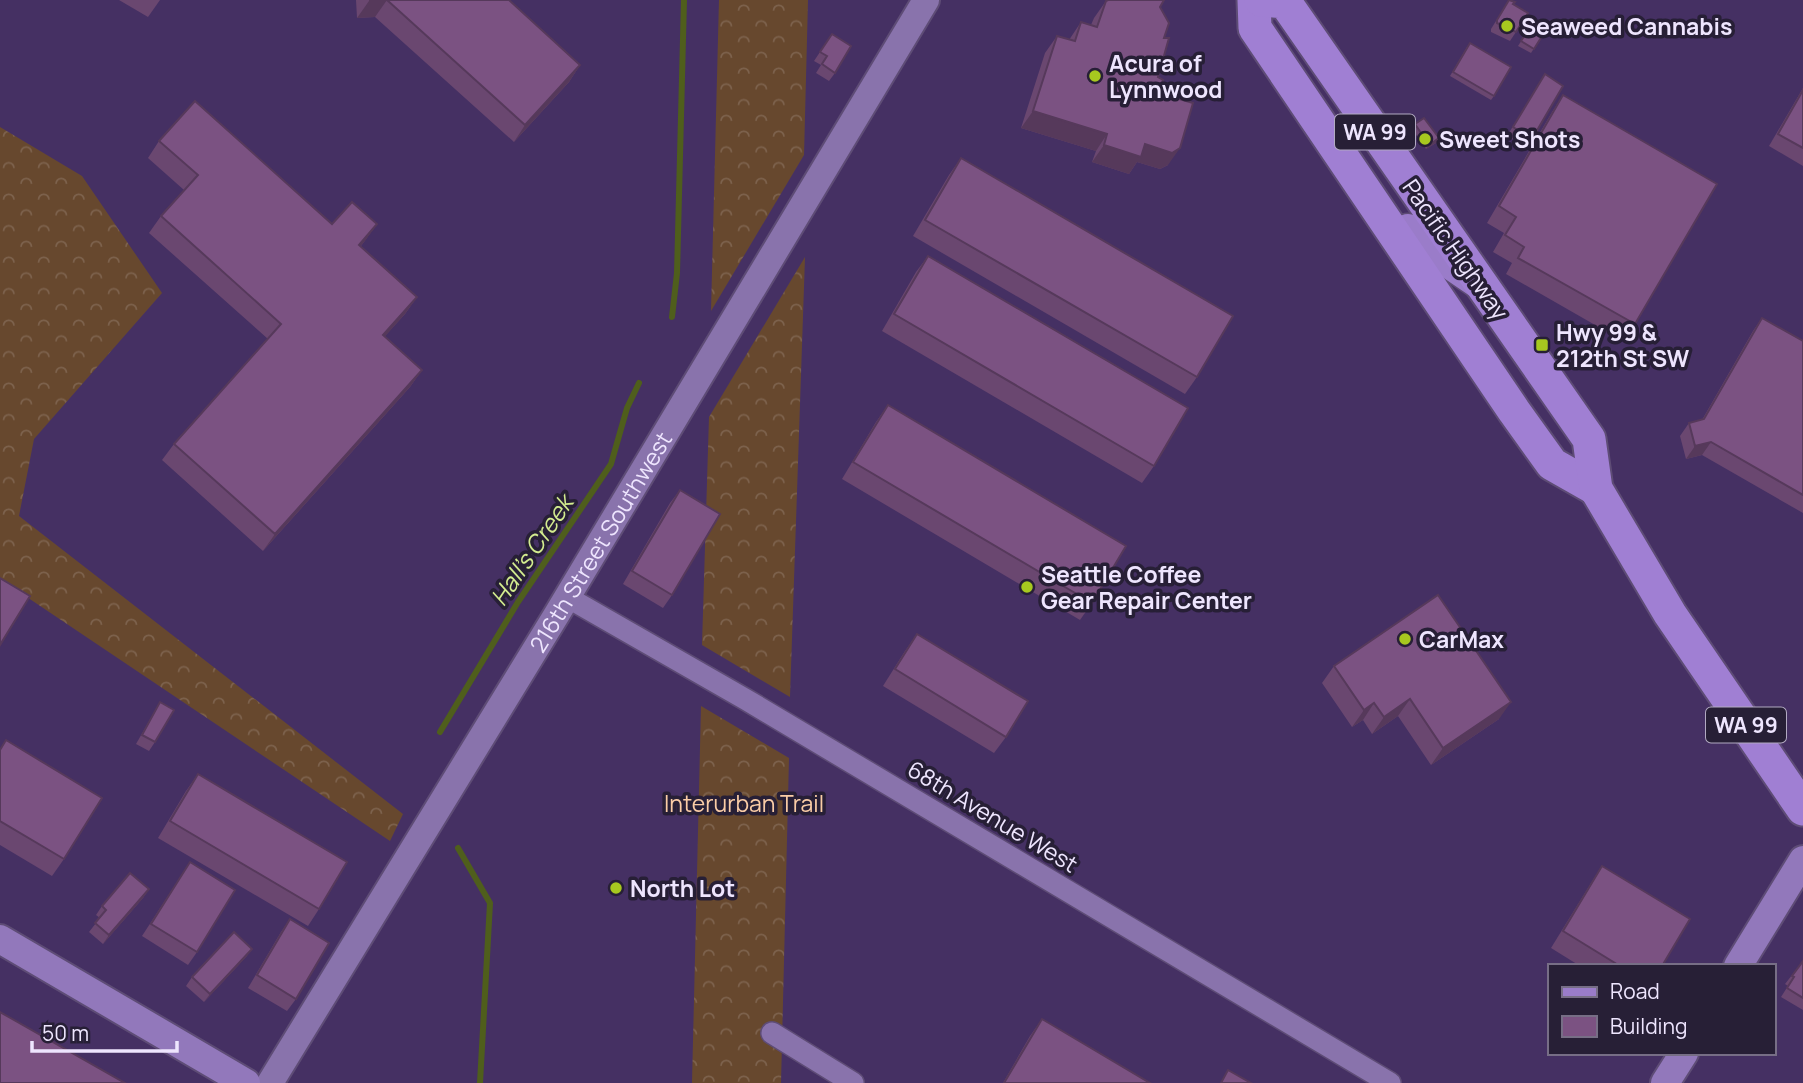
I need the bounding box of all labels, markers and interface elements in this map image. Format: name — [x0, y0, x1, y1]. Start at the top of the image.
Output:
place label: Seaweed Cannabis — [1521, 10, 1732, 42]
marker: Seaweed Cannabis — [1499, 18, 1515, 34]
place label: Acura of Lynnwood — [1109, 47, 1222, 105]
marker: Acura of Lynnwood — [1087, 68, 1103, 84]
road number: WA 99 — [1335, 114, 1415, 150]
place label: Sweet Shots — [1439, 123, 1581, 155]
marker: Sweet Shots — [1417, 131, 1433, 147]
street label: Pacific Highway — [1396, 172, 1516, 326]
place label: Hwy 99 & 212th St SW — [1556, 316, 1690, 374]
marker: Hwy 99 & 212th St SW — [1534, 337, 1550, 353]
street label: 216th Street Southwest — [521, 425, 679, 658]
water label: Hall's Creek — [482, 486, 582, 612]
place label: Seattle Coffee Gear Repair Center — [1041, 558, 1252, 616]
marker: Seattle Coffee Gear Repair Center — [1019, 579, 1035, 595]
place label: CarMax — [1419, 623, 1504, 655]
marker: CarMax — [1397, 631, 1413, 647]
road number: WA 99 — [1706, 708, 1786, 742]
street label: 68th Avenue West — [902, 753, 1084, 879]
park label: Interurban Trail — [664, 787, 824, 819]
place label: North Lot — [630, 872, 735, 904]
marker: North Lot — [608, 880, 624, 896]
legend — [1548, 964, 1775, 1055]
text: Road — [1610, 977, 1660, 1005]
scale bar — [32, 1010, 177, 1054]
text: Building — [1610, 1012, 1687, 1040]
text: 50 m — [42, 1019, 89, 1047]

